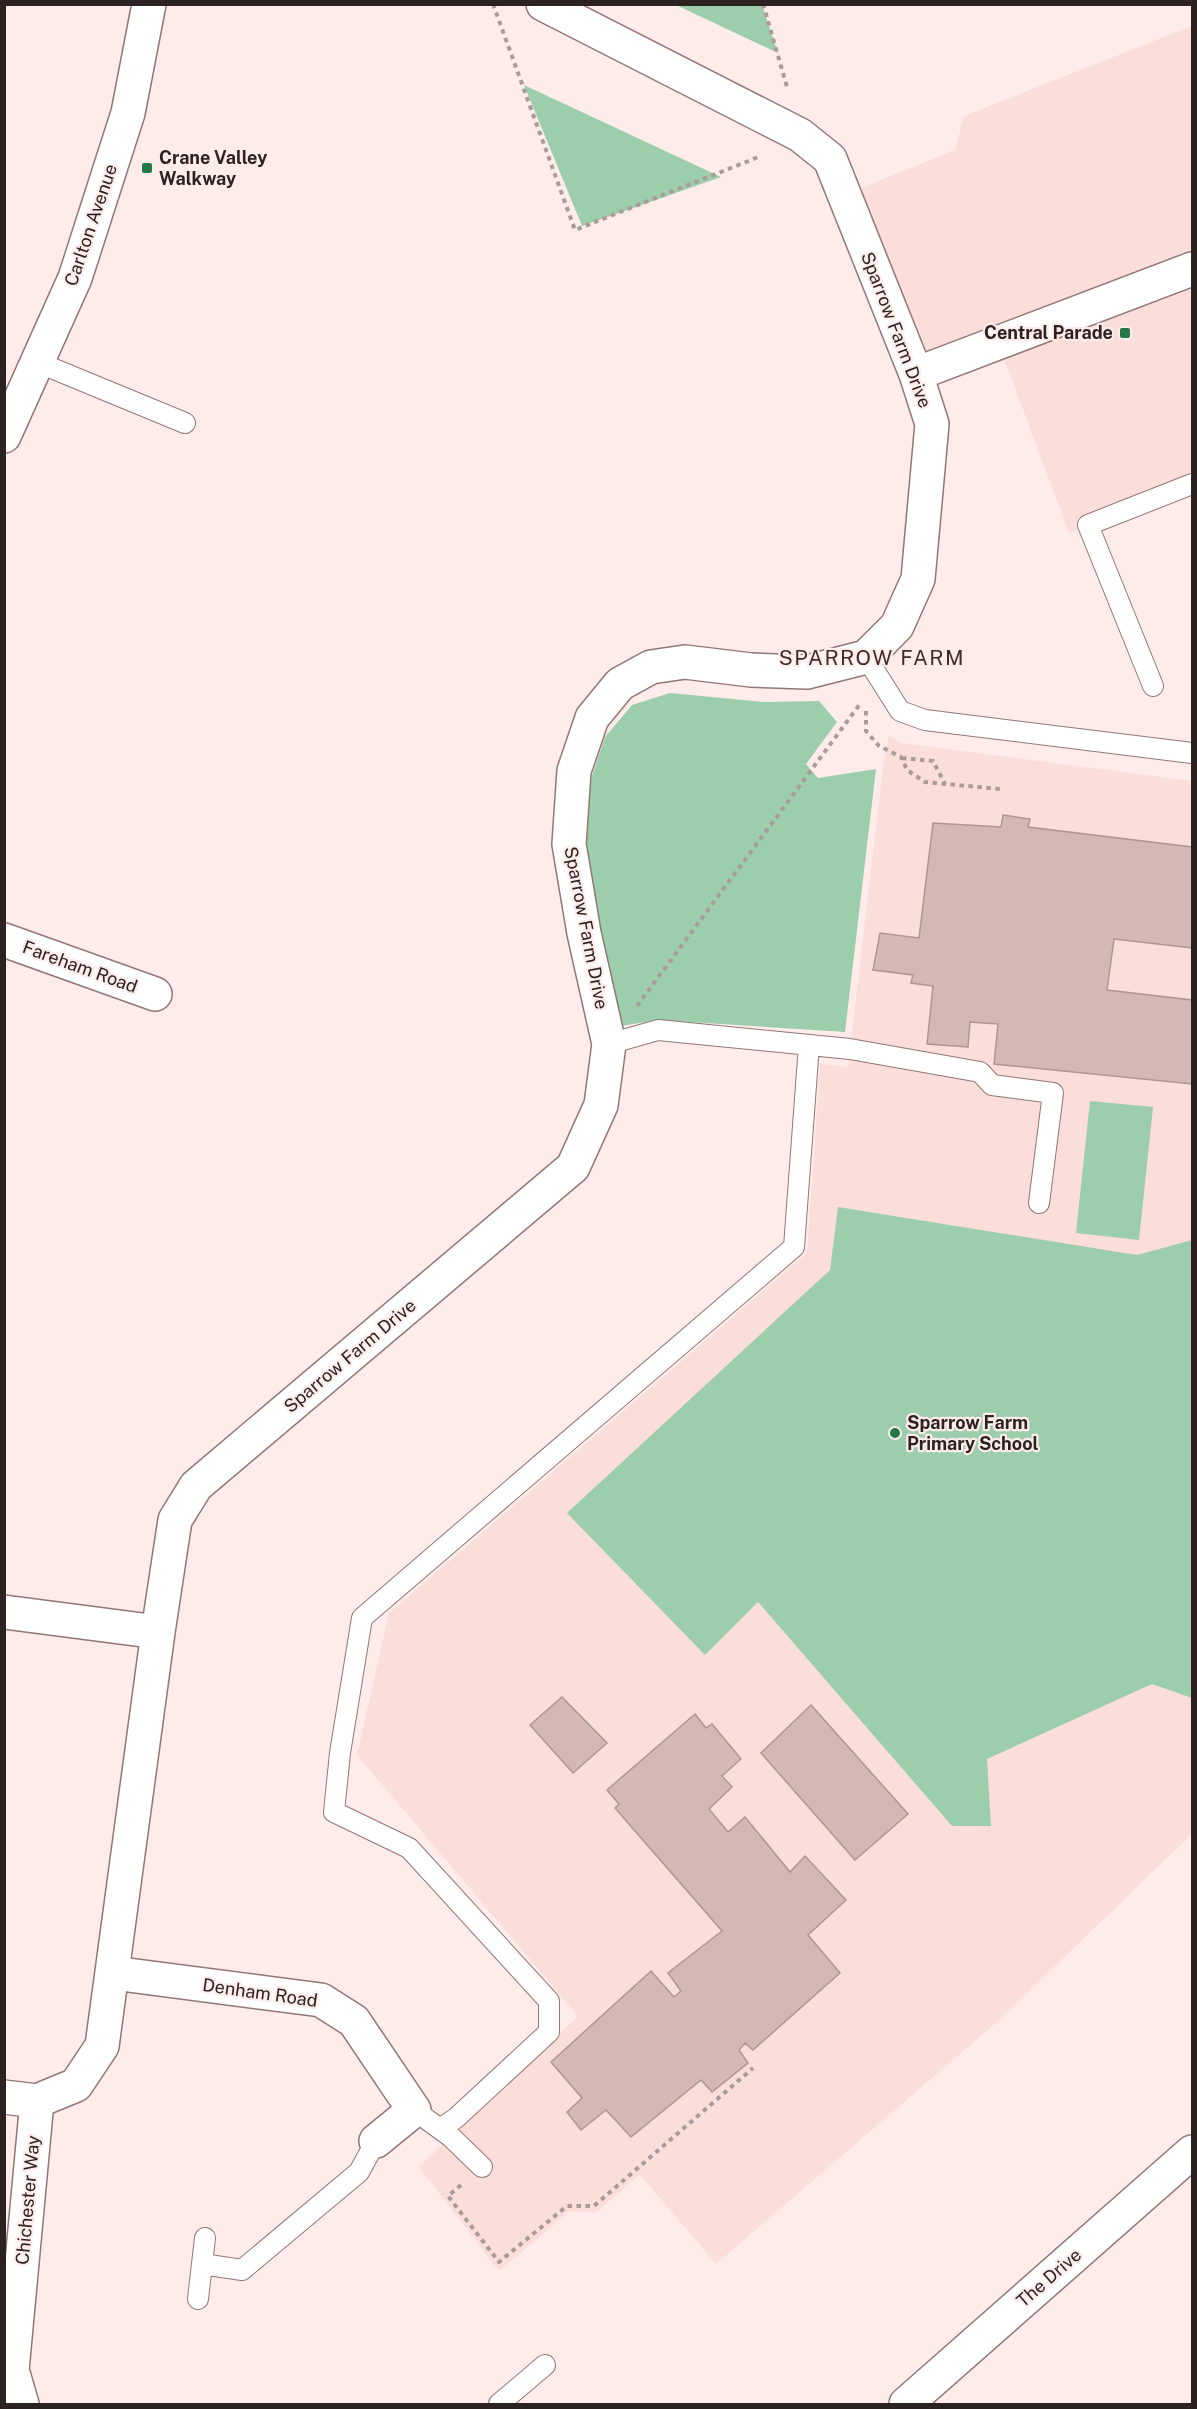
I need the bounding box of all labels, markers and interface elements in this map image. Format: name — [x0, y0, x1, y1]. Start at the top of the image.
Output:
place label: Crane Valley Walkway — [159, 147, 267, 189]
street label: Carlton Avenue — [60, 161, 121, 289]
marker: Crane Valley Walkway — [140, 161, 154, 175]
street label: Sparrow Farm Drive — [857, 249, 936, 411]
place label: Central Parade — [984, 322, 1113, 343]
marker: Central Parade — [1118, 326, 1132, 340]
district label: SPARROW FARM — [779, 645, 965, 670]
street label: Sparrow Farm Drive — [560, 845, 613, 1011]
street label: Fareham Road — [20, 936, 140, 997]
street label: Sparrow Farm Drive — [280, 1294, 420, 1417]
place label: Sparrow Farm Primary School — [907, 1412, 1039, 1454]
marker: Sparrow Farm Primary School — [888, 1426, 902, 1440]
street label: Denham Road — [201, 1974, 319, 2011]
street label: Chichester Way — [11, 2134, 44, 2266]
street label: The Drive — [1012, 2244, 1085, 2311]

